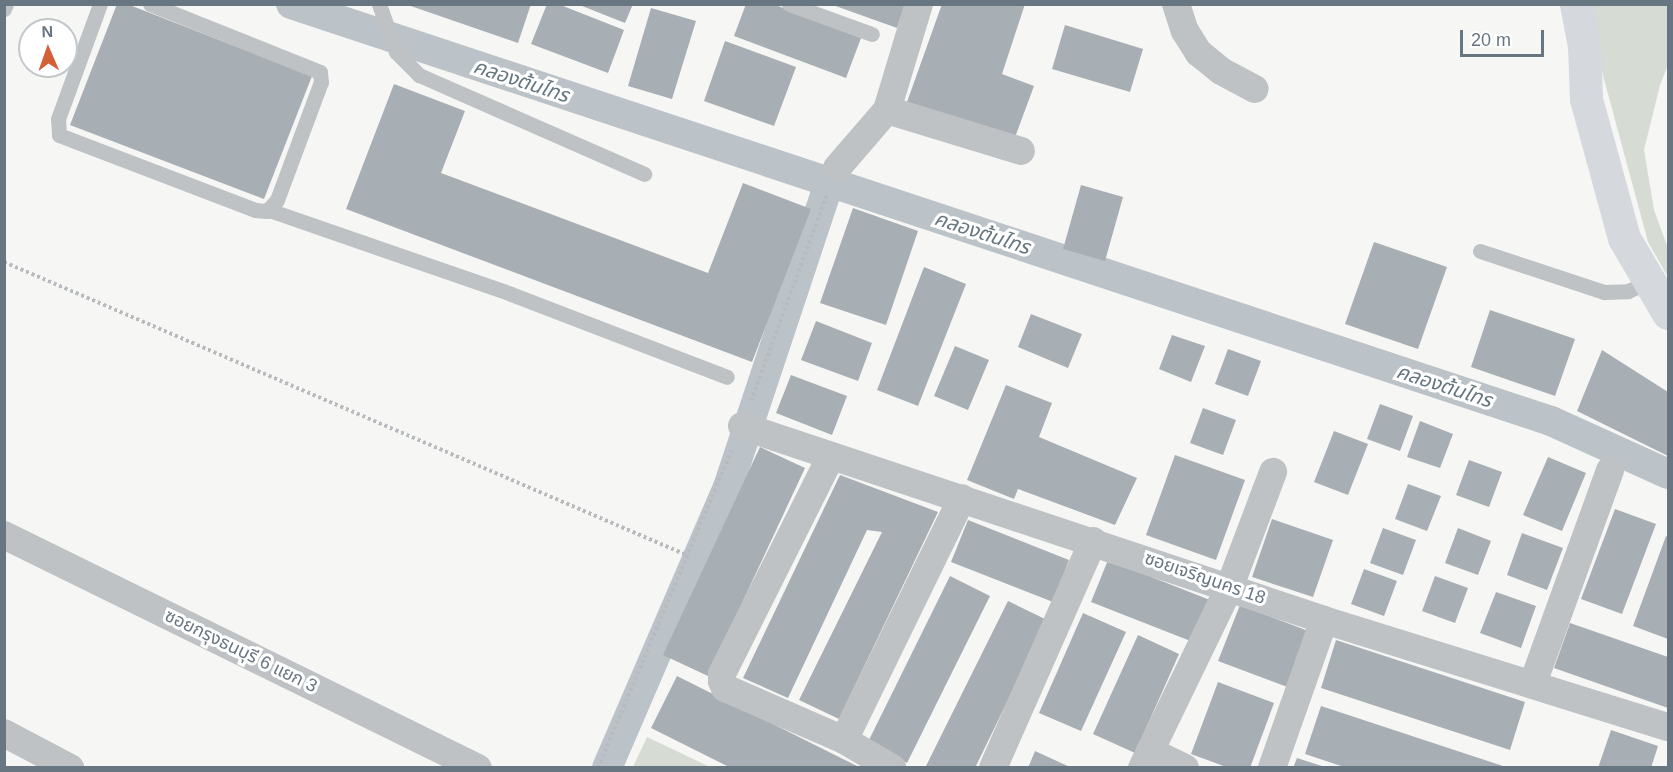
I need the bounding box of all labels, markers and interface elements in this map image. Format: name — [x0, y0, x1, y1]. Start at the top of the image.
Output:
north arrow — [18, 18, 78, 78]
scale bar — [1463, 18, 1547, 56]
text: N — [41, 23, 53, 40]
text: 20 m — [1471, 30, 1511, 50]
water label: คลองต้นไทร — [470, 54, 572, 108]
water label: คลองต้นไทร — [931, 206, 1033, 260]
water label: คลองต้นไทร — [1393, 359, 1495, 413]
street label: ซอยเจริญนคร 18 — [1142, 547, 1268, 609]
street label: ซอยกรุงธนบุรี 6 แยก 3 — [161, 605, 321, 697]

